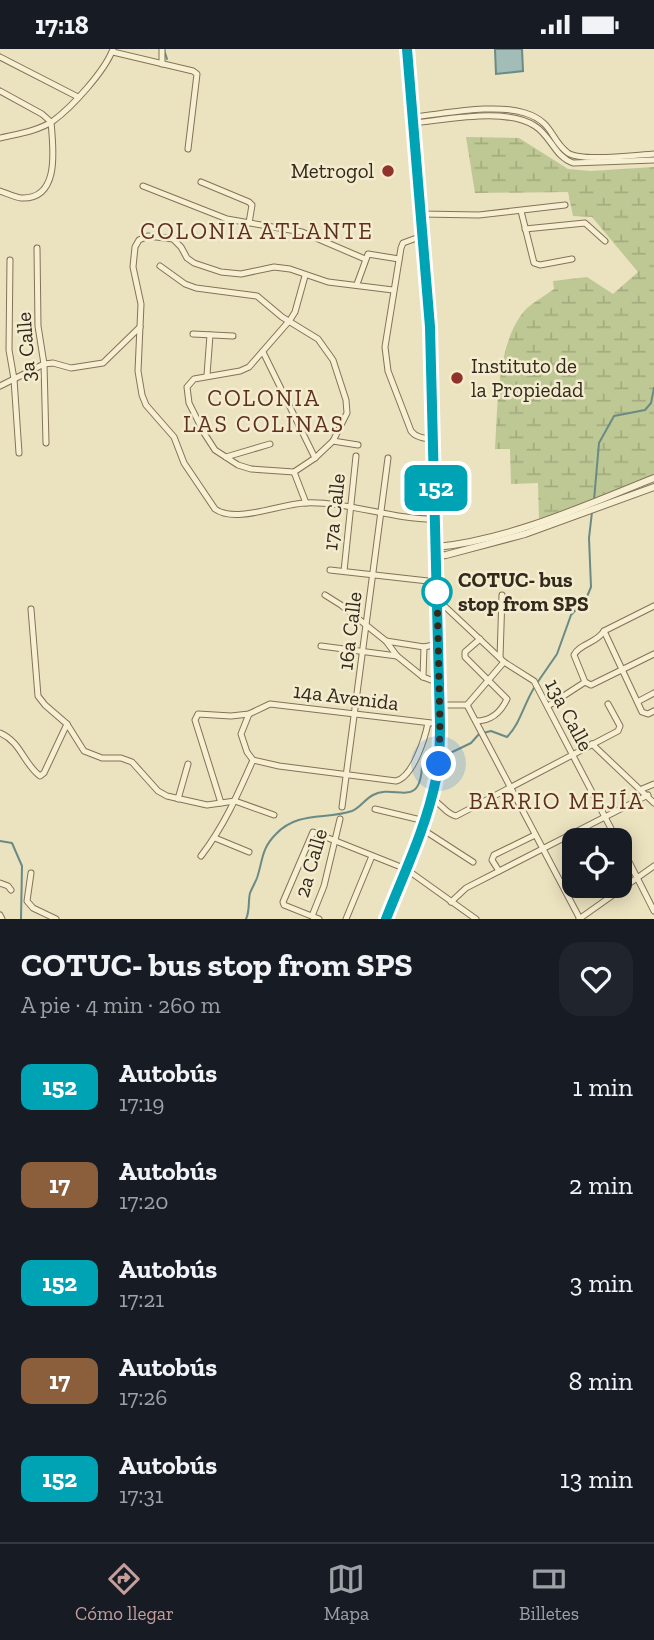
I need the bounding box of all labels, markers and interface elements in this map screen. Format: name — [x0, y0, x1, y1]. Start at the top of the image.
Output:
text: 17:18 — [35, 9, 89, 41]
place label: Metrogol — [291, 158, 374, 183]
marker: Metrogol — [380, 163, 396, 179]
district label: COLONIA ATLANTE — [140, 217, 374, 245]
street label: 3a Calle — [11, 311, 40, 383]
place label: Instituto de la Propiedad — [471, 353, 584, 402]
marker: Instituto de la Propiedad — [449, 370, 465, 386]
district label: COLONIA LAS COLINAS — [183, 384, 345, 438]
line badge: 152 — [396, 465, 476, 511]
street label: 17a Calle — [317, 472, 350, 552]
text: 152 — [418, 473, 454, 502]
place label: COTUC- bus stop from SPS — [458, 567, 589, 616]
marker: COTUC- bus stop from SPS — [422, 577, 452, 607]
street label: 16a Calle — [332, 590, 367, 672]
street label: 13a Calle — [540, 674, 599, 755]
street label: 14a Avenida — [292, 678, 400, 715]
your location — [421, 746, 456, 781]
district label: BARRIO MEJÍA — [469, 787, 645, 815]
street label: 2a Calle — [289, 825, 332, 900]
map controls — [562, 828, 632, 898]
button: locate — [562, 828, 632, 898]
button: heart — [559, 942, 633, 1016]
text: COTUC- bus stop from SPS — [21, 945, 413, 984]
text: A pie · 4 min · 260 m — [21, 991, 221, 1019]
text: Autobús — [119, 1057, 217, 1089]
text: 1 min — [572, 1071, 633, 1103]
text: 152 — [42, 1072, 77, 1101]
text: 17:19 — [119, 1089, 165, 1117]
text: Autobús — [119, 1155, 217, 1187]
text: 2 min — [569, 1169, 633, 1201]
text: 17 — [49, 1170, 70, 1199]
text: 17:20 — [119, 1187, 169, 1215]
text: Autobús — [119, 1253, 217, 1285]
text: 3 min — [570, 1267, 633, 1299]
text: 152 — [42, 1268, 77, 1297]
text: 17:21 — [119, 1285, 164, 1313]
text: Autobús — [119, 1351, 217, 1383]
text: 8 min — [568, 1365, 633, 1397]
text: 17 — [49, 1366, 70, 1395]
text: 17:26 — [119, 1383, 168, 1411]
text: Autobús — [119, 1449, 217, 1481]
text: 13 min — [560, 1463, 633, 1495]
text: 152 — [42, 1464, 77, 1493]
text: 17:31 — [119, 1481, 164, 1509]
tab: Cómo llegar — [75, 1560, 174, 1625]
tab: Mapa — [324, 1560, 369, 1625]
tab: Billetes — [519, 1560, 579, 1625]

